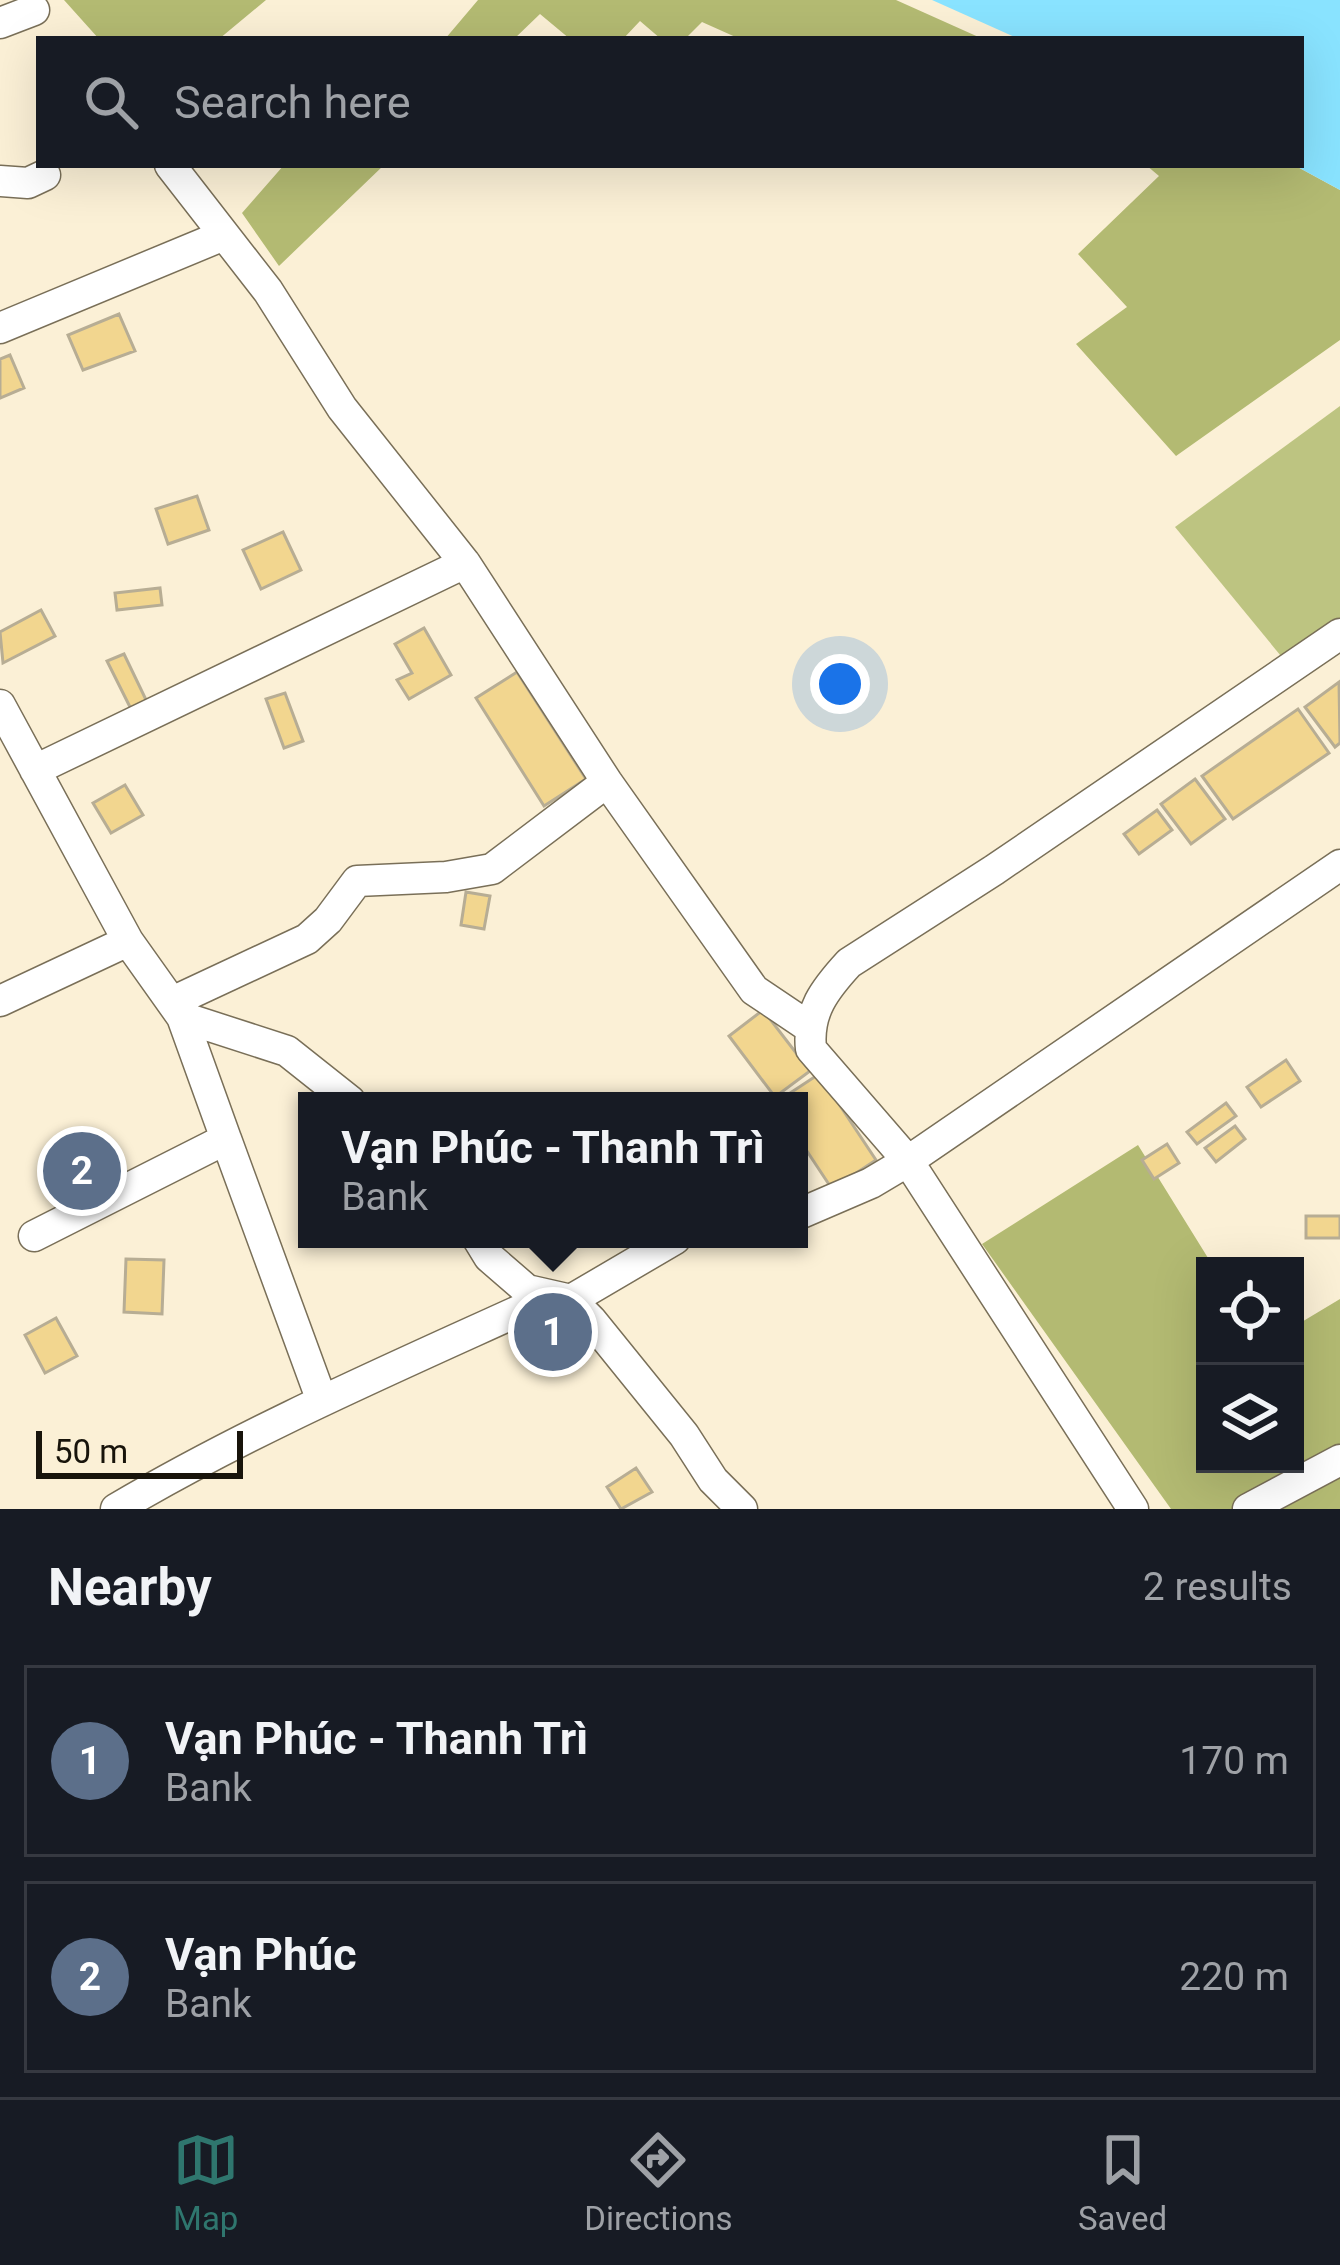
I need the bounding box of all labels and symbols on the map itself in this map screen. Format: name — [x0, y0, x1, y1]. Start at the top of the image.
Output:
your location — [810, 654, 870, 714]
pin: 2 — [43, 1126, 121, 1216]
pin: 1 — [514, 1287, 592, 1377]
scale bar — [36, 1425, 243, 1478]

